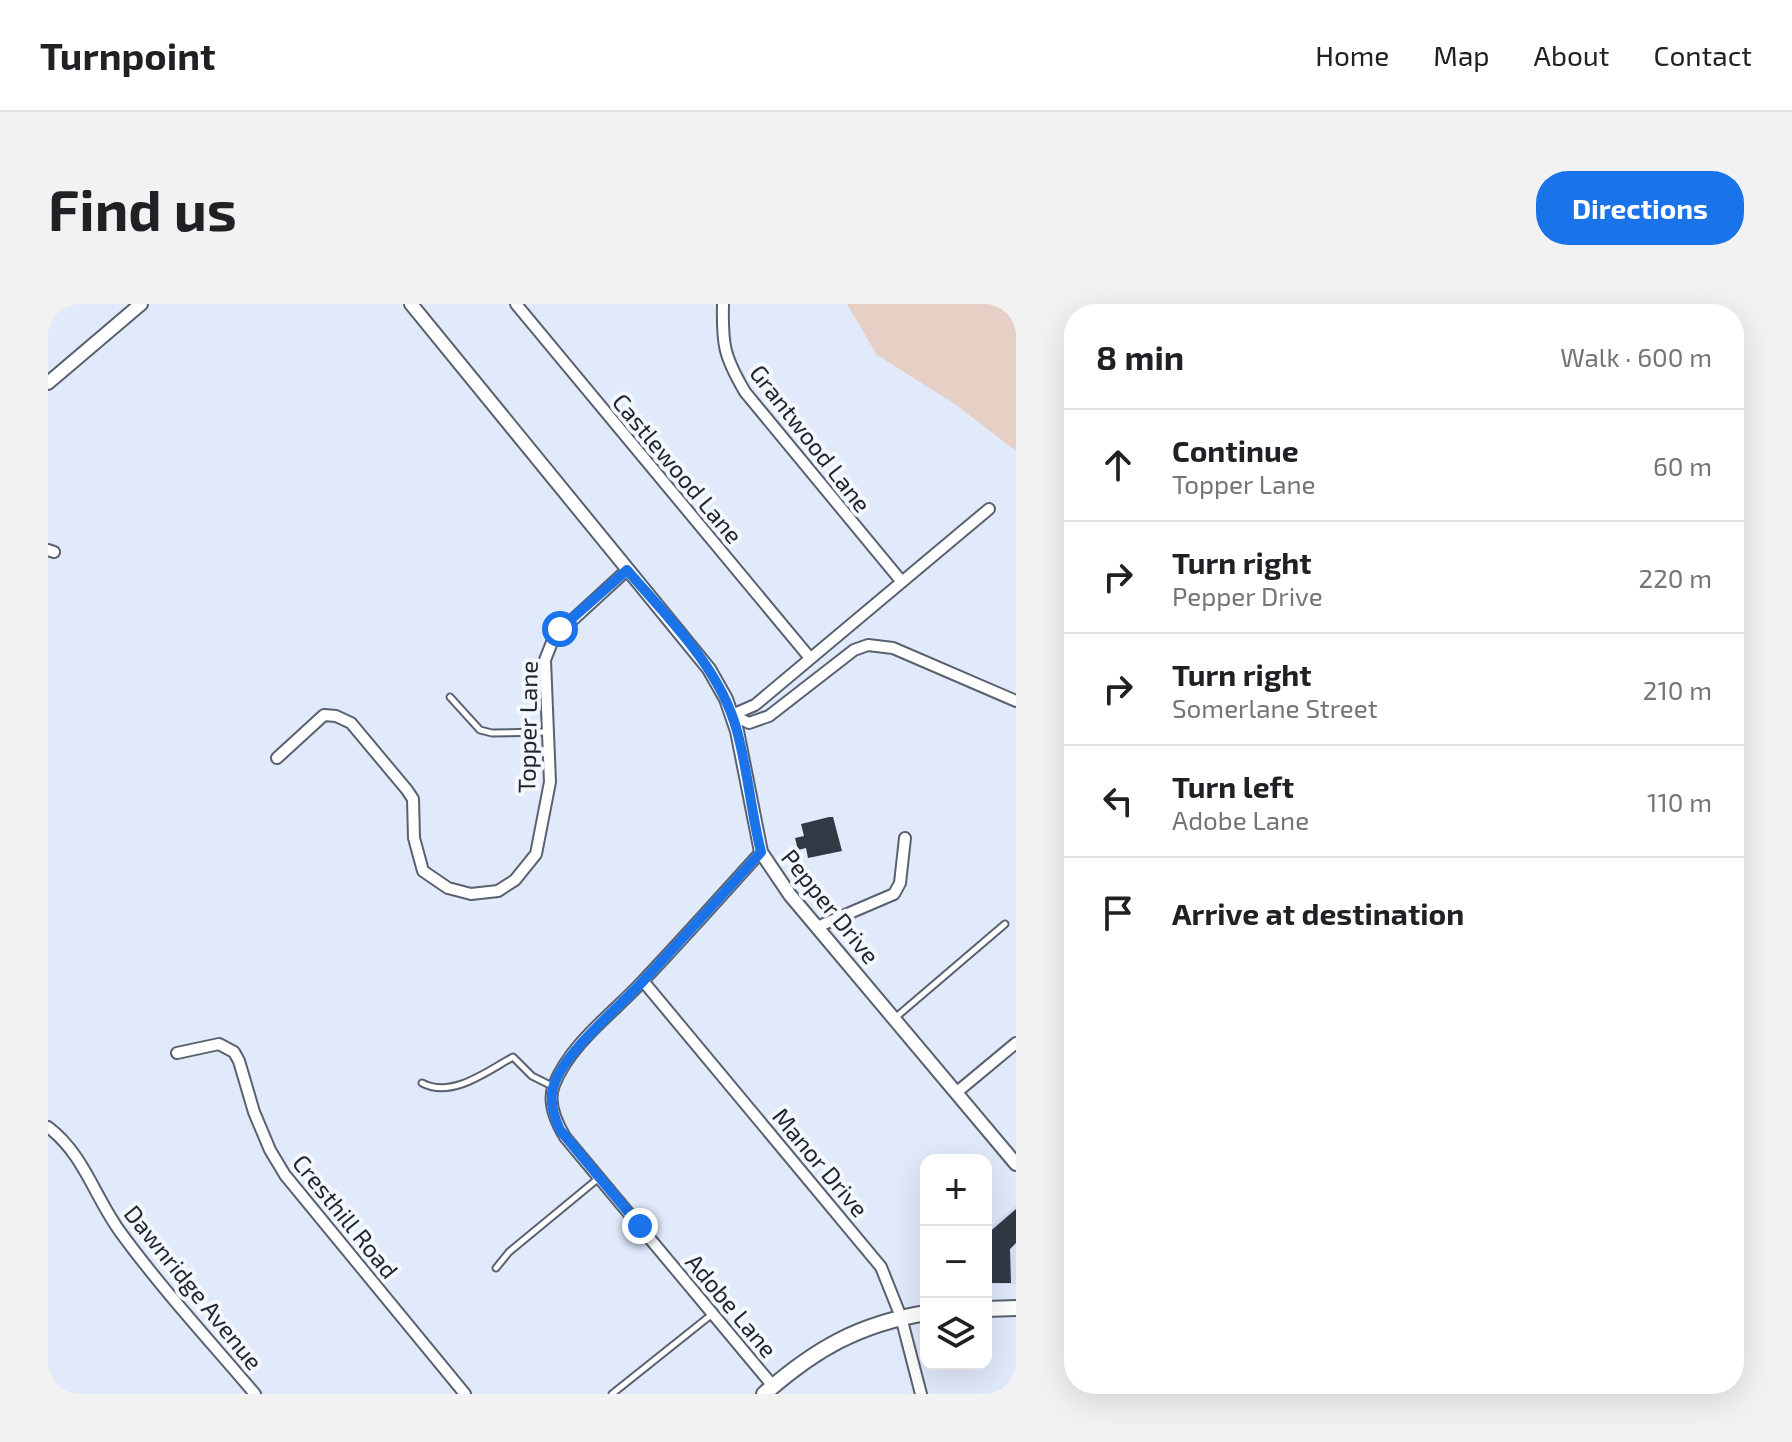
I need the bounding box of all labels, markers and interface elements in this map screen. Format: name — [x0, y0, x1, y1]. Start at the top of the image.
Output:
text: Turnpoint — [40, 32, 216, 78]
text: Home — [1315, 38, 1389, 72]
text: Map — [1433, 38, 1490, 72]
text: About — [1534, 38, 1609, 72]
text: Contact — [1653, 38, 1752, 72]
button: Directions — [1536, 171, 1744, 245]
text: Find us — [48, 175, 237, 242]
text: 8 min — [1096, 336, 1184, 377]
text: Walk · 600 m — [1560, 341, 1712, 372]
street label: Grantwood Lane — [744, 358, 878, 518]
street label: Castlewood Lane — [607, 387, 749, 549]
text: Continue — [1172, 432, 1299, 468]
icon: ahead — [1096, 443, 1140, 487]
text: 60 m — [1653, 450, 1712, 481]
text: Topper Lane — [1172, 468, 1315, 499]
text: Turn right — [1172, 544, 1312, 580]
icon: right — [1096, 555, 1140, 599]
text: 220 m — [1639, 562, 1712, 593]
text: Pepper Drive — [1172, 580, 1323, 611]
route start — [542, 611, 578, 647]
text: Turn right — [1172, 656, 1312, 692]
street label: Topper Lane — [511, 661, 543, 793]
icon: right — [1096, 667, 1140, 711]
text: 210 m — [1643, 674, 1712, 705]
text: Somerlane Street — [1172, 692, 1378, 723]
text: Turn left — [1172, 768, 1294, 804]
icon: left — [1096, 779, 1140, 823]
text: 110 m — [1647, 786, 1712, 817]
text: Adobe Lane — [1172, 804, 1309, 835]
street label: Pepper Drive — [776, 843, 886, 969]
icon: arrive — [1096, 891, 1140, 935]
text: Arrive at destination — [1172, 895, 1464, 931]
street label: Manor Drive — [767, 1102, 875, 1222]
street label: Cresthill Road — [287, 1148, 405, 1284]
map controls — [920, 1154, 992, 1370]
button: + — [920, 1154, 992, 1226]
street label: Dawnridge Avenue — [119, 1199, 269, 1375]
route end — [622, 1208, 658, 1244]
button: − — [920, 1226, 992, 1298]
street label: Adobe Lane — [680, 1247, 784, 1363]
button: layers — [920, 1298, 992, 1370]

